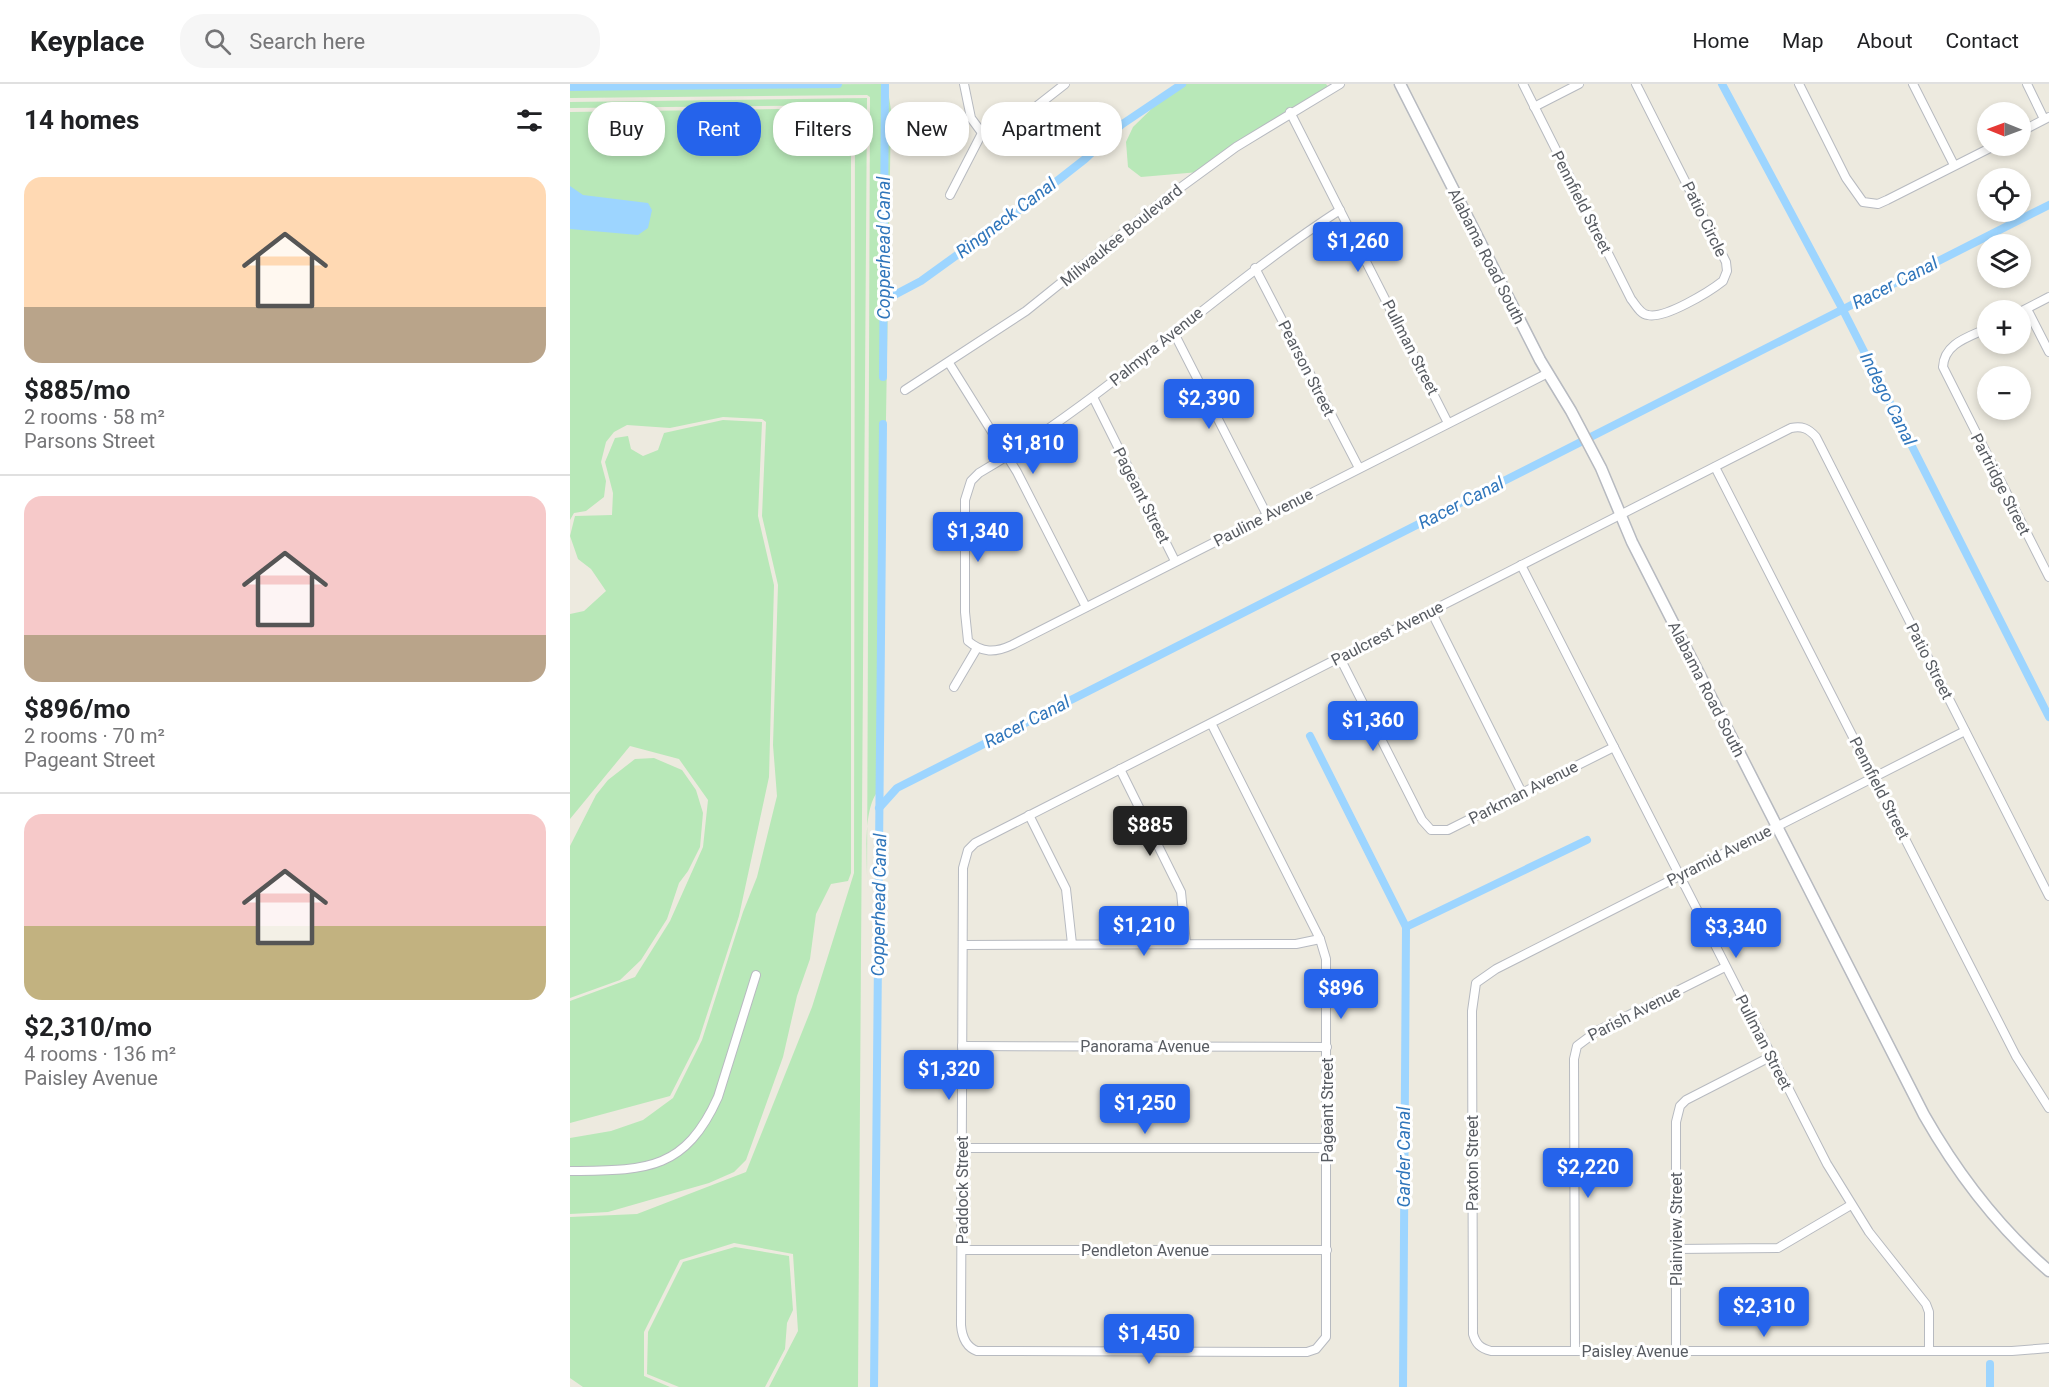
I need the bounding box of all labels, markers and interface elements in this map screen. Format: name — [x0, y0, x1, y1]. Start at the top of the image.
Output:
search box — [180, 14, 600, 68]
text: Keyplace — [30, 25, 144, 58]
icon: search — [201, 25, 234, 58]
text: Search here — [249, 29, 365, 54]
text: Home — [1693, 29, 1749, 53]
text: Map — [1782, 29, 1824, 53]
text: About — [1857, 29, 1913, 53]
text: Contact — [1946, 29, 2019, 53]
chip: Buy — [588, 102, 665, 156]
chip: Rent — [677, 102, 761, 156]
chip: Filters — [773, 102, 873, 156]
chip: New — [885, 102, 969, 156]
chip: Apartment — [981, 102, 1122, 156]
north arrow — [1977, 102, 2031, 156]
map controls — [1977, 102, 2031, 420]
icon: filters — [513, 104, 546, 137]
text: 14 homes — [24, 105, 139, 135]
street label: Pennfield Street — [1548, 148, 1616, 257]
button: locate — [1977, 168, 2031, 222]
water label: Ringneck Canal — [951, 173, 1061, 262]
water label: Copperhead Canal — [873, 176, 894, 320]
street label: Patio Circle — [1678, 179, 1731, 260]
street label: Milwaukee Boulevard — [1057, 180, 1186, 290]
street label: Alabama Road South — [1444, 185, 1529, 327]
icon: home — [231, 216, 339, 324]
pin: $1,260 — [1309, 222, 1407, 273]
text: $1,260 — [1327, 229, 1389, 253]
button: layers — [1977, 234, 2031, 288]
water label: Racer Canal — [1848, 252, 1942, 313]
street label: Pullman Street — [1378, 296, 1443, 398]
button: + — [1977, 300, 2031, 354]
street label: Palmyra Avenue — [1106, 303, 1207, 390]
street label: Pearson Street — [1274, 317, 1339, 419]
water label: Indego Canal — [1856, 349, 1921, 450]
button: − — [1977, 366, 2031, 420]
text: $885/mo — [24, 375, 131, 405]
pin: $2,390 — [1160, 379, 1258, 430]
text: $2,390 — [1178, 386, 1240, 410]
text: 2 rooms · 58 m² — [24, 405, 165, 429]
pin: $1,810 — [984, 424, 1082, 475]
text: Parsons Street — [24, 429, 155, 453]
street label: Partridge Street — [1967, 430, 2034, 538]
text: $1,810 — [1002, 431, 1064, 455]
street label: Pageant Street — [1109, 444, 1174, 546]
water label: Racer Canal — [1414, 472, 1508, 533]
street label: Pauline Avenue — [1210, 484, 1316, 551]
pin: $1,340 — [929, 512, 1027, 563]
text: $1,340 — [947, 519, 1009, 543]
icon: home — [231, 535, 339, 643]
street label: Paulcrest Avenue — [1328, 597, 1446, 670]
street label: Alabama Road South — [1664, 618, 1749, 760]
street label: Patio Street — [1902, 620, 1957, 703]
water label: Racer Canal — [980, 691, 1074, 752]
text: $896/mo — [24, 694, 131, 724]
pin: $1,360 — [1324, 701, 1422, 752]
text: $1,360 — [1342, 708, 1404, 732]
text: 2 rooms · 70 m² — [24, 724, 165, 748]
street label: Pennfield Street — [1846, 734, 1914, 843]
text: Pageant Street — [24, 748, 155, 772]
street label: Parkman Avenue — [1465, 757, 1581, 828]
pin: $885 — [1114, 806, 1186, 857]
text: $885 — [1127, 813, 1173, 837]
street label: Pyramid Avenue — [1664, 821, 1775, 890]
water label: Copperhead Canal — [867, 833, 890, 977]
icon: home — [231, 853, 339, 961]
pin: $1,210 — [1095, 906, 1193, 957]
pin: $3,340 — [1687, 908, 1785, 959]
text: $1,210 — [1113, 913, 1175, 937]
text: $3,340 — [1705, 915, 1767, 939]
pin: $896 — [1305, 969, 1377, 1020]
text: $896 — [1318, 976, 1364, 1000]
street label: Parish Avenue — [1585, 982, 1684, 1045]
street label: Pullman Street — [1731, 991, 1796, 1093]
text: $2,310/mo — [24, 1012, 152, 1042]
street label: Panorama Avenue — [1080, 1037, 1210, 1056]
text: 4 rooms · 136 m² — [24, 1042, 176, 1066]
pin: $1,320 — [900, 1050, 998, 1101]
text: $1,320 — [918, 1057, 980, 1081]
street label: Pageant Street — [1318, 1057, 1337, 1163]
text: Paisley Avenue — [24, 1066, 158, 1090]
pin: $1,250 — [1096, 1084, 1194, 1135]
text: $1,250 — [1114, 1091, 1176, 1115]
water label: Garder Canal — [1393, 1106, 1414, 1207]
street label: Paxton Street — [1463, 1115, 1482, 1211]
street label: Paddock Street — [953, 1136, 972, 1244]
pin: $2,220 — [1539, 1148, 1637, 1199]
text: $2,220 — [1557, 1155, 1619, 1179]
street label: Plainview Street — [1667, 1172, 1686, 1286]
street label: Pendleton Avenue — [1081, 1241, 1209, 1260]
pin: $2,310 — [1715, 1287, 1813, 1338]
text: $2,310 — [1733, 1294, 1795, 1318]
pin: $1,450 — [1100, 1314, 1198, 1365]
text: $1,450 — [1118, 1321, 1180, 1345]
street label: Paisley Avenue — [1582, 1342, 1689, 1361]

